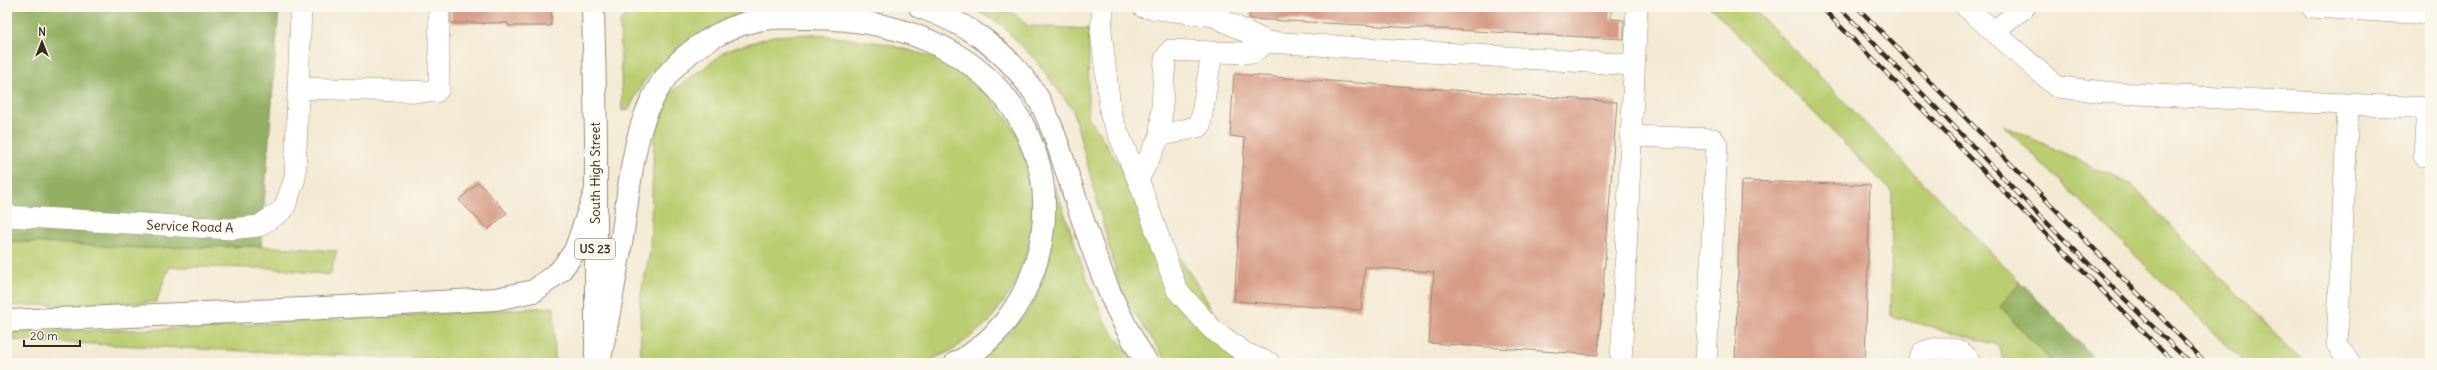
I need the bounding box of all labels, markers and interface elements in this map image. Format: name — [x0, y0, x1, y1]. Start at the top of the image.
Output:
north arrow — [22, 22, 62, 62]
text: N — [38, 25, 46, 39]
street label: South High Street — [587, 121, 604, 224]
street label: Service Road A — [146, 216, 234, 237]
road number: US 23 — [575, 239, 615, 259]
scale bar — [24, 322, 80, 348]
text: 20 m — [30, 328, 58, 343]

